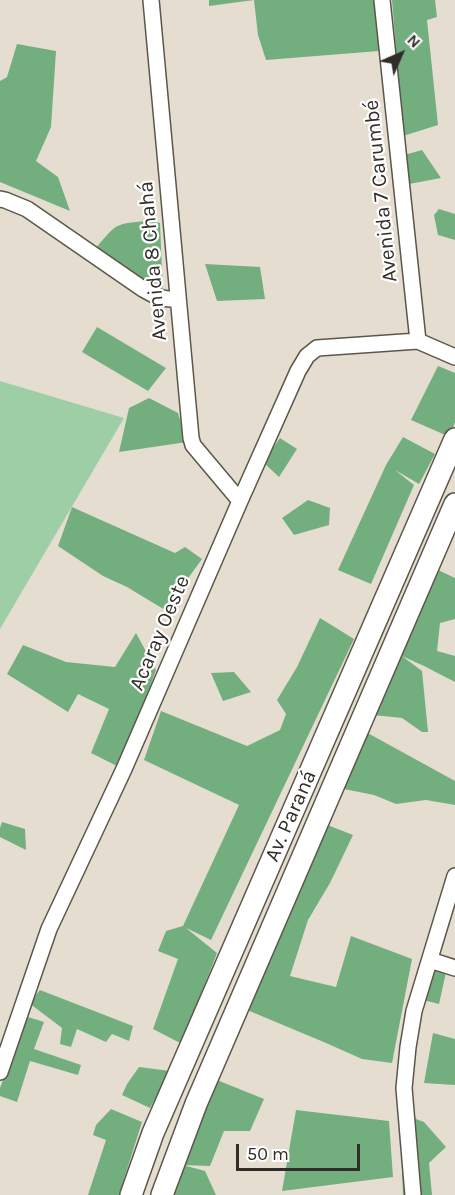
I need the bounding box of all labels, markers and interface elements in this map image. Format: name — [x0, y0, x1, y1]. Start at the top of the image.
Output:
north arrow — [371, 24, 431, 84]
text: N — [403, 30, 425, 52]
street label: Avenida 7 Carumbé — [359, 99, 403, 283]
street label: Avenida 8 Chahá — [133, 180, 173, 342]
street label: Acaray Oeste — [124, 572, 196, 694]
street label: Av. Paraná — [260, 766, 322, 866]
scale bar — [239, 1132, 364, 1170]
text: 50 m — [247, 1143, 289, 1165]

